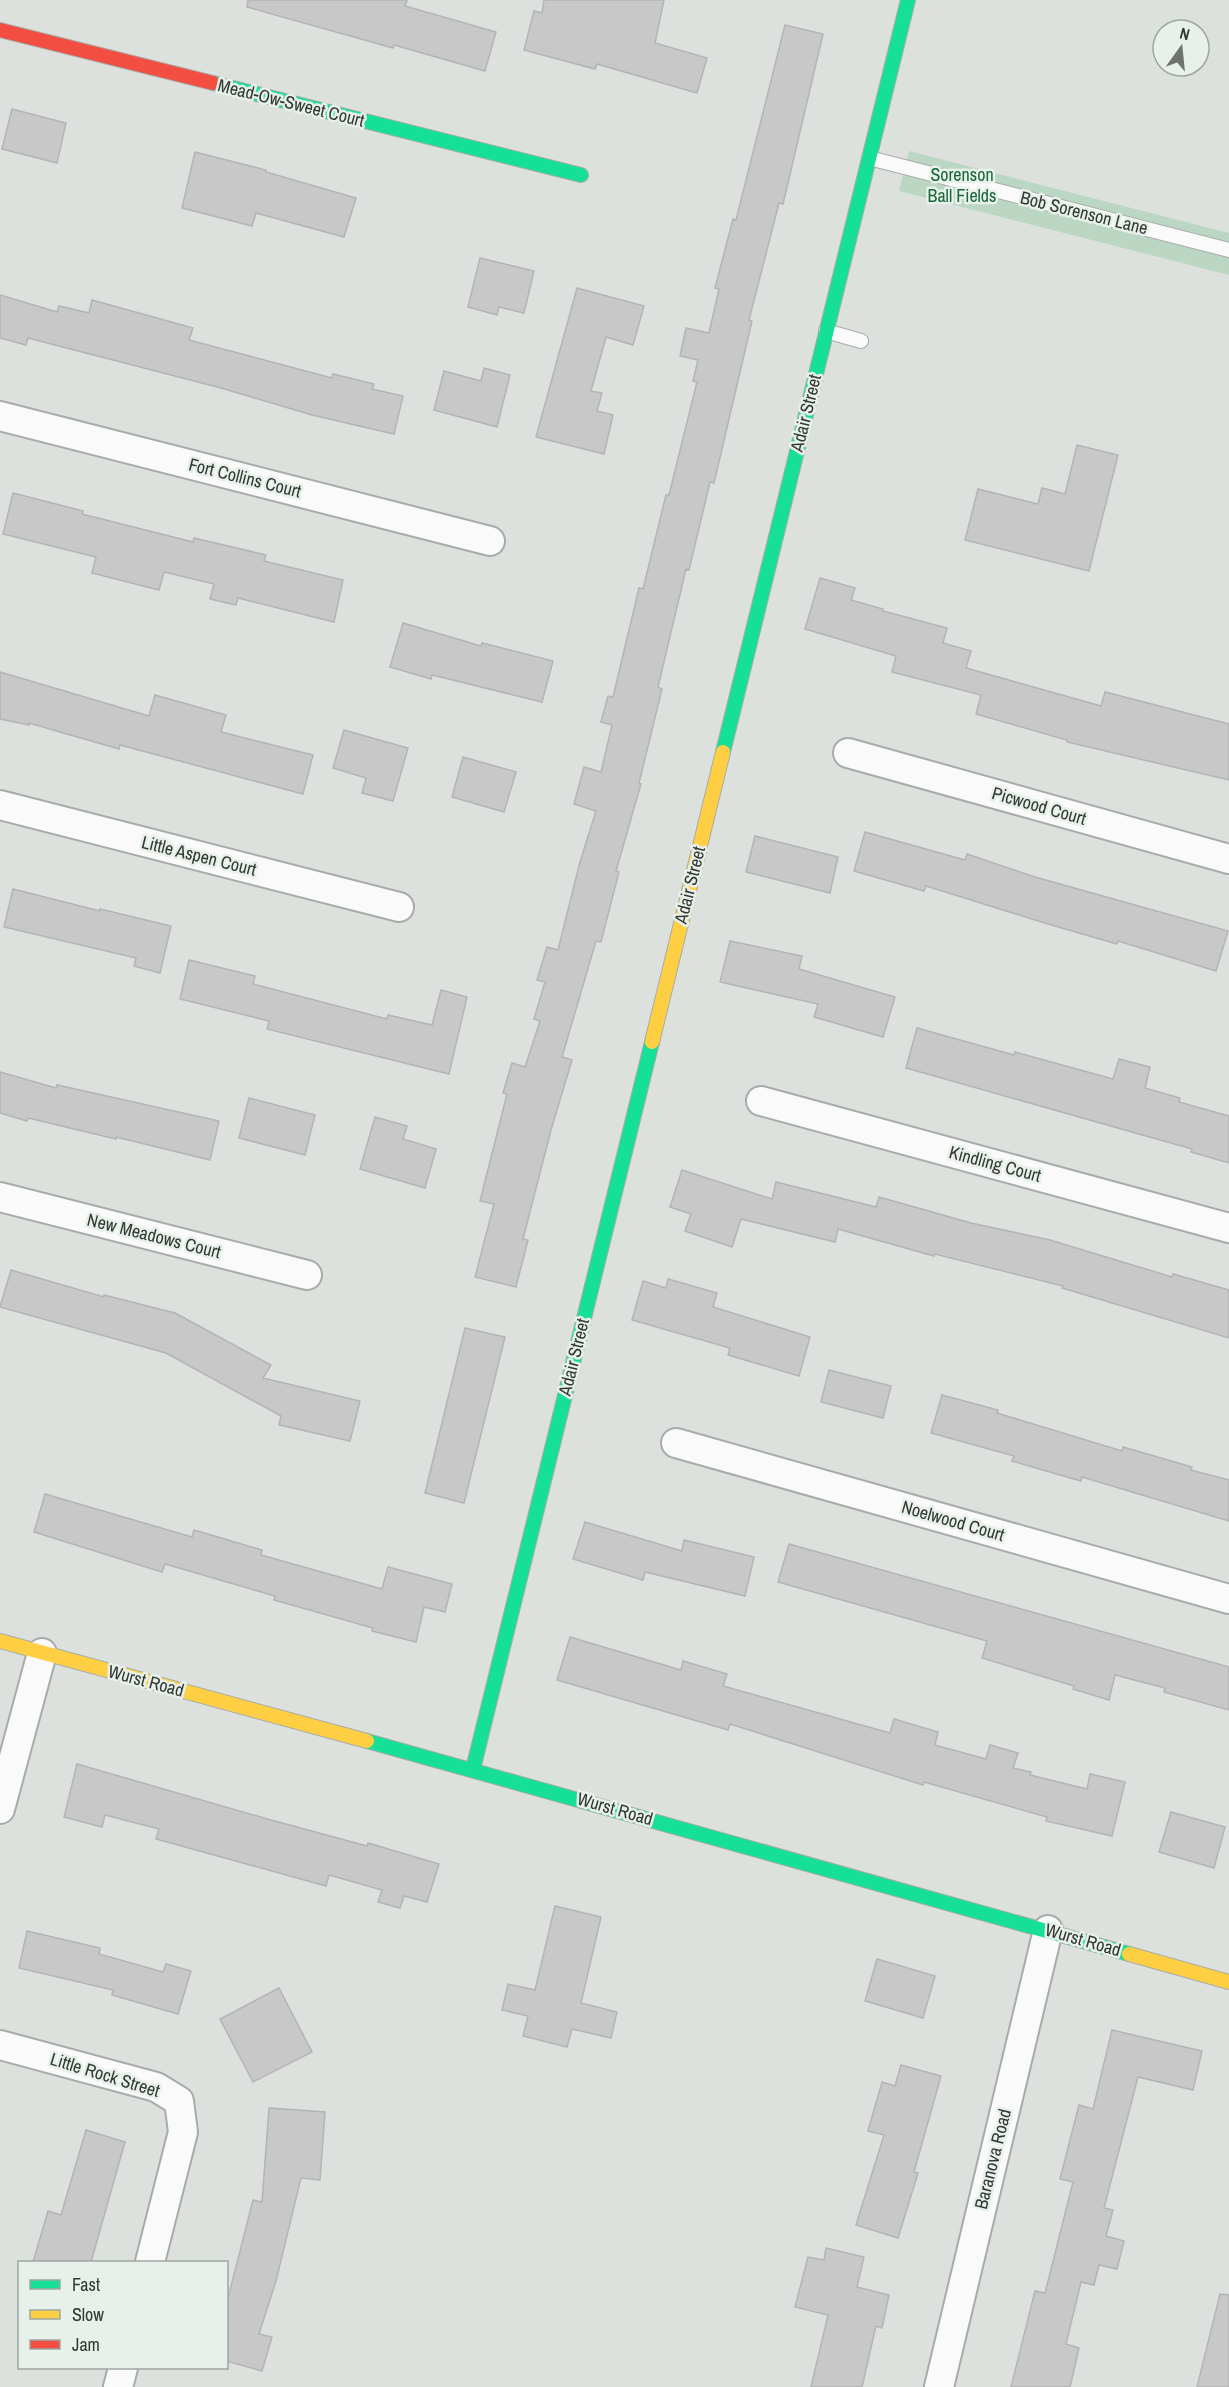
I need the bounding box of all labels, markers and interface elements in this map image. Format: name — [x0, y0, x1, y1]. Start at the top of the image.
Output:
north arrow — [1151, 18, 1211, 78]
text: N — [1177, 22, 1192, 45]
street label: Mead-Ow-Sweet Court — [215, 72, 367, 133]
park label: Sorenson Ball Fields — [928, 162, 996, 208]
street label: Bob Sorenson Lane — [1018, 185, 1150, 240]
street label: Adair Street — [784, 372, 827, 455]
street label: Fort Collins Court — [186, 451, 304, 504]
street label: Picwood Court — [989, 780, 1089, 831]
street label: Little Aspen Court — [139, 829, 259, 882]
street label: Adair Street — [668, 844, 711, 927]
street label: Kindling Court — [946, 1139, 1044, 1188]
street label: New Meadows Court — [85, 1207, 224, 1264]
street label: Adair Street — [552, 1316, 595, 1399]
street label: Noelwood Court — [899, 1494, 1007, 1547]
street label: Wurst Road — [105, 1658, 187, 1703]
street label: Wurst Road — [574, 1786, 656, 1831]
street label: Wurst Road — [1042, 1917, 1124, 1962]
street label: Little Rock Street — [47, 2046, 163, 2103]
street label: Baranova Road — [968, 2106, 1017, 2212]
legend — [18, 2261, 228, 2369]
text: Fast — [72, 2272, 100, 2297]
text: Slow — [72, 2302, 104, 2327]
text: Jam — [72, 2332, 100, 2357]

